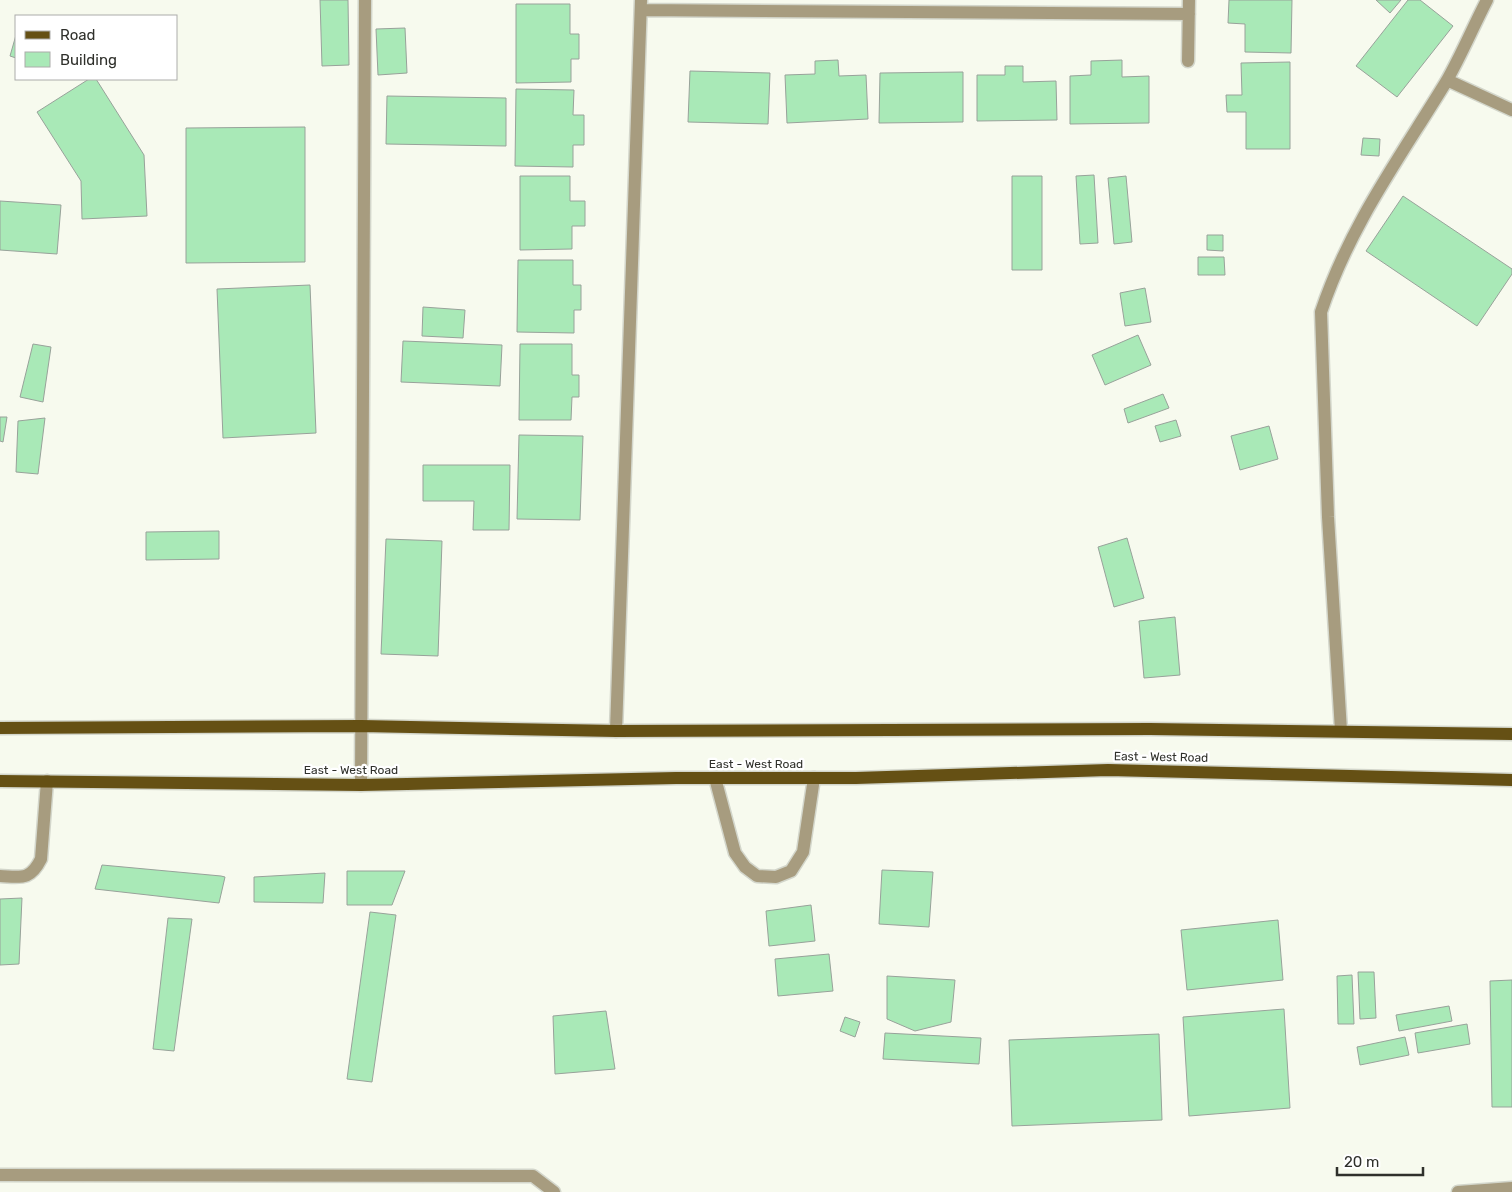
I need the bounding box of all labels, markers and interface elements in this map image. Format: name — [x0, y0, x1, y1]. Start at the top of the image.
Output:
legend — [15, 15, 178, 80]
text: Road — [60, 26, 96, 44]
text: Building — [60, 51, 117, 69]
street label: East - West Road — [1114, 749, 1208, 765]
street label: East - West Road — [709, 757, 803, 771]
street label: East - West Road — [304, 763, 398, 777]
scale bar — [1337, 1144, 1423, 1176]
text: 20 m — [1344, 1153, 1379, 1171]

